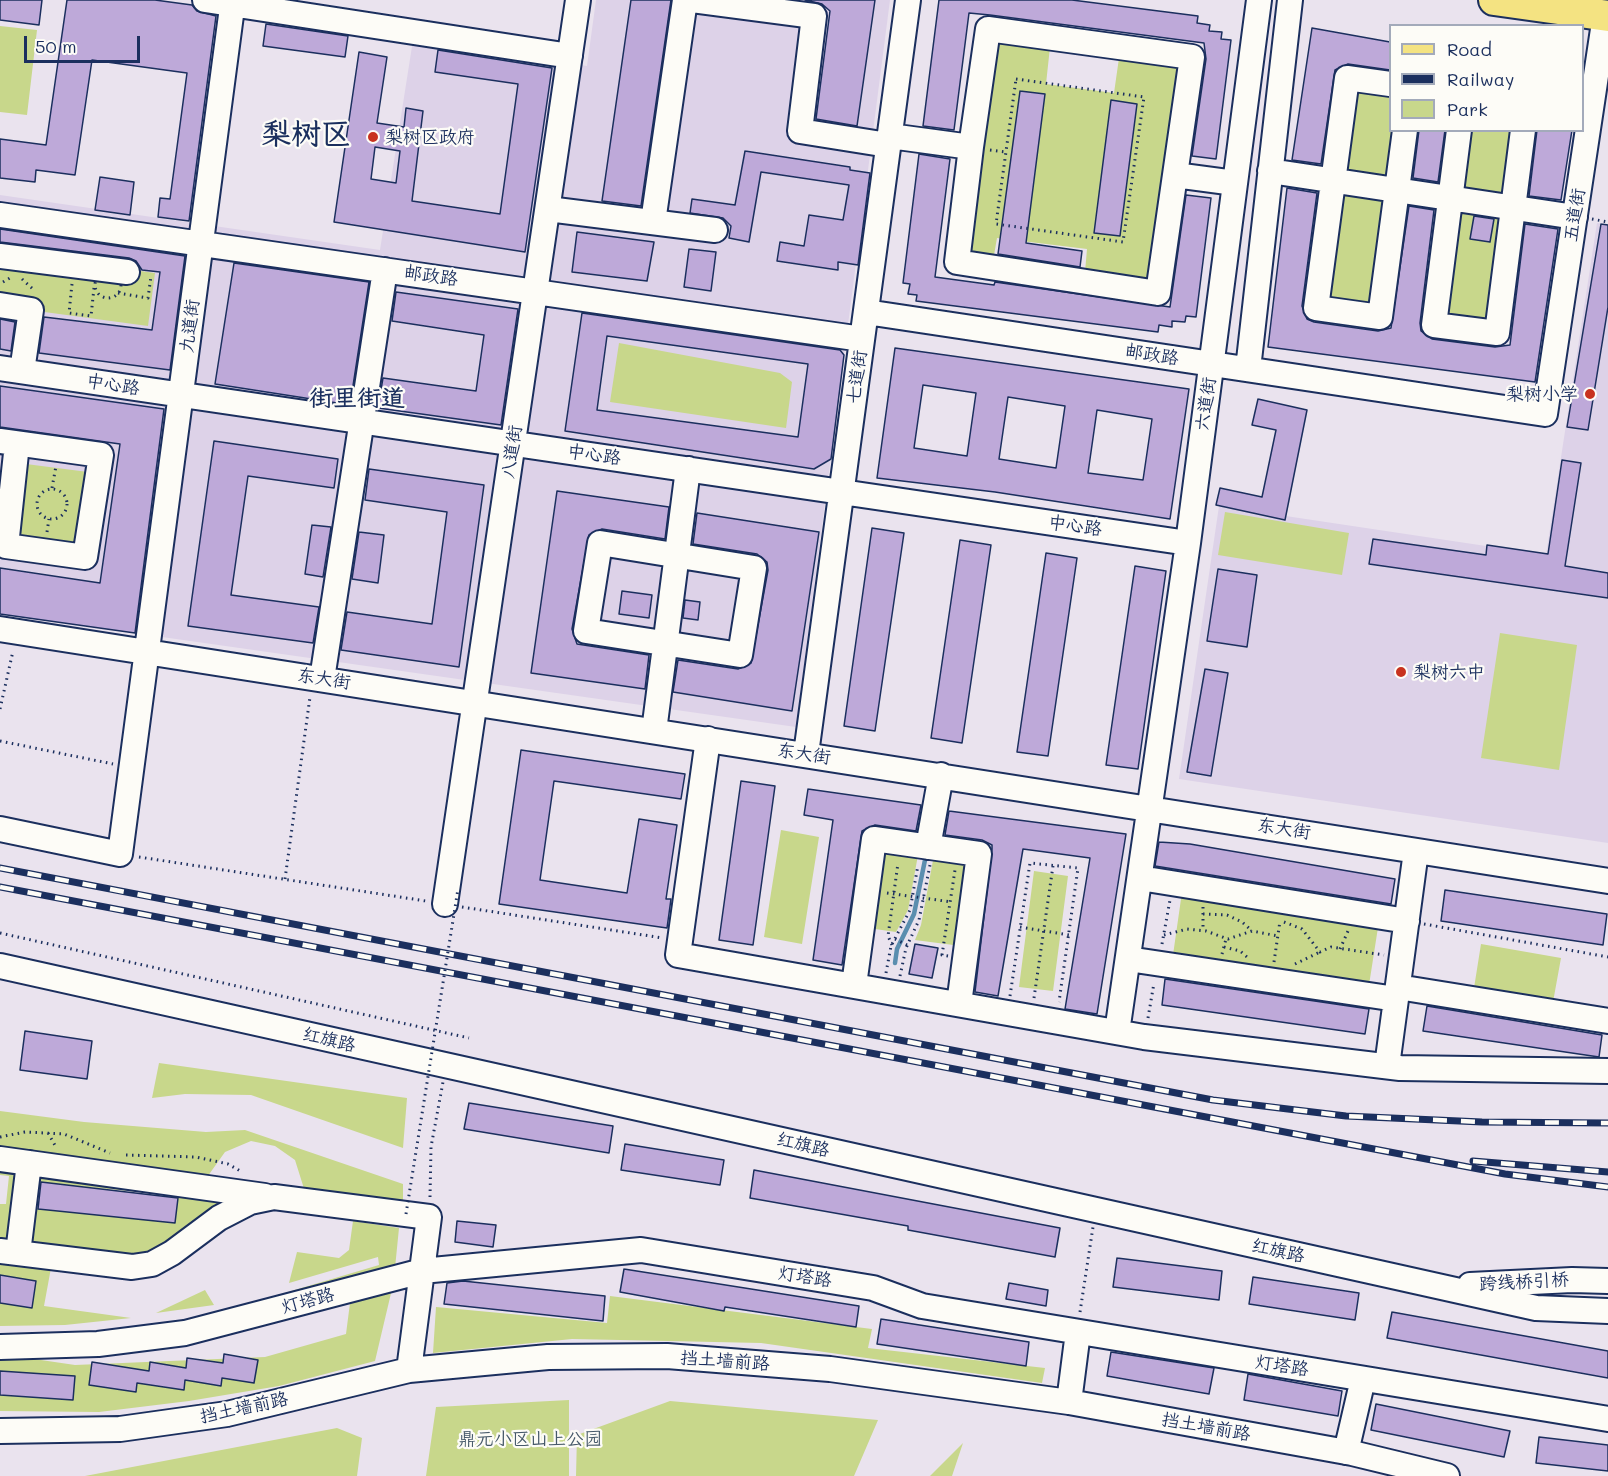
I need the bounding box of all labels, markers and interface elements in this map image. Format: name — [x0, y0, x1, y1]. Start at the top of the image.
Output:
scale bar — [27, 24, 142, 62]
legend — [1389, 24, 1584, 132]
text: 50 m — [35, 34, 77, 58]
text: Road — [1447, 37, 1492, 61]
text: Railway — [1447, 67, 1514, 91]
text: Park — [1447, 97, 1488, 121]
district label: 梨树区 — [261, 117, 351, 153]
place label: 梨树区政府 — [385, 126, 475, 148]
marker: 梨树区政府 — [366, 130, 380, 144]
street label: 五道街 — [1560, 187, 1590, 243]
street label: 邮政路 — [403, 262, 459, 290]
street label: 九道街 — [176, 298, 204, 354]
street label: 邮政路 — [1124, 340, 1180, 370]
street label: 七道街 — [843, 349, 871, 405]
street label: 中心路 — [85, 370, 141, 400]
street label: 六道街 — [1192, 376, 1220, 432]
place label: 梨树小学 — [1506, 383, 1578, 405]
district label: 街里街道 — [309, 385, 405, 413]
marker: 梨树小学 — [1583, 387, 1597, 401]
street label: 八道街 — [498, 424, 526, 480]
street label: 中心路 — [566, 441, 622, 469]
street label: 中心路 — [1047, 512, 1103, 540]
place label: 梨树六中 — [1413, 661, 1485, 683]
street label: 东大街 — [296, 664, 352, 694]
marker: 梨树六中 — [1394, 665, 1408, 679]
street label: 东大街 — [776, 739, 832, 769]
street label: 东大街 — [1256, 814, 1312, 844]
street label: 红旗路 — [300, 1023, 358, 1057]
street label: 红旗路 — [774, 1128, 832, 1162]
street label: 红旗路 — [1249, 1235, 1307, 1267]
street label: 灯塔路 — [777, 1262, 833, 1292]
street label: 跨线桥引桥 — [1478, 1269, 1570, 1295]
street label: 灯塔路 — [279, 1284, 337, 1318]
street label: 挡土墙前路 — [679, 1347, 771, 1375]
street label: 灯塔路 — [1254, 1351, 1310, 1381]
street label: 挡土墙前路 — [198, 1388, 290, 1428]
street label: 挡土墙前路 — [1160, 1409, 1252, 1445]
park label: 鼎元小区山上公园 — [458, 1428, 602, 1450]

